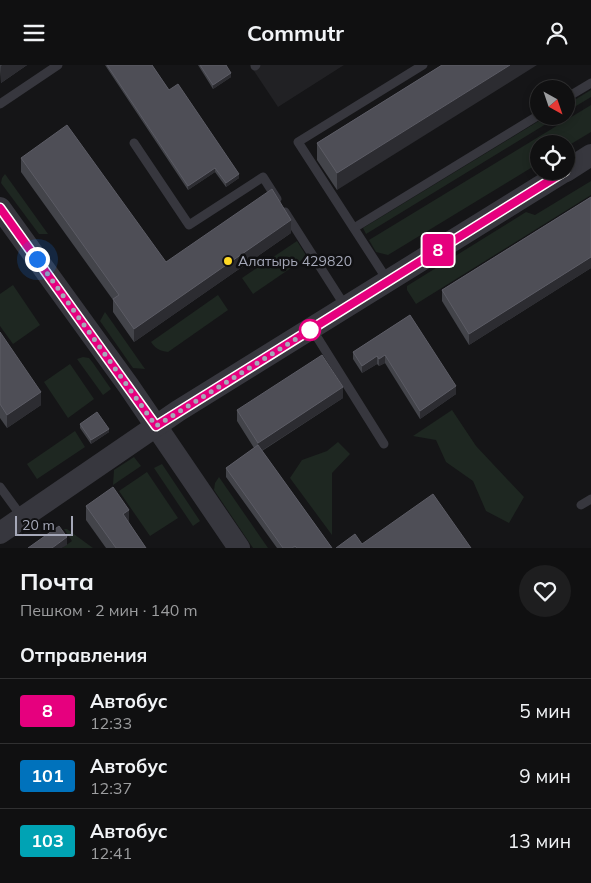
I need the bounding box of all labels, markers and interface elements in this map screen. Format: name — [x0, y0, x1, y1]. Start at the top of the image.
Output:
icon: menu — [20, 19, 48, 47]
text: Commutr — [247, 19, 344, 47]
icon: person — [543, 19, 571, 47]
north arrow — [530, 80, 575, 125]
map controls — [530, 80, 575, 180]
button: locate — [530, 135, 575, 180]
line badge: 8 — [422, 234, 454, 266]
text: 8 — [433, 238, 443, 261]
your location — [25, 247, 50, 272]
place label: Алатырь 429820 — [238, 252, 352, 270]
marker: Алатырь 429820 — [222, 255, 234, 267]
unlabelled marker — [299, 319, 321, 341]
scale bar — [15, 513, 72, 536]
text: 20 m — [22, 516, 55, 534]
button: heart — [519, 565, 571, 617]
text: Почта — [20, 566, 94, 596]
text: Пешком · 2 мин · 140 m — [20, 600, 198, 620]
text: Отправления — [20, 643, 147, 667]
text: Автобус — [90, 689, 168, 713]
text: 8 — [42, 699, 53, 722]
text: 5 мин — [519, 699, 571, 723]
text: 12:33 — [90, 713, 132, 733]
text: Автобус — [90, 754, 168, 778]
text: 101 — [31, 764, 64, 787]
text: 9 мин — [519, 764, 571, 788]
text: 12:37 — [90, 778, 132, 798]
text: Автобус — [90, 819, 168, 843]
text: 103 — [31, 829, 64, 852]
text: 13 мин — [508, 829, 571, 853]
text: 12:41 — [90, 843, 132, 863]

